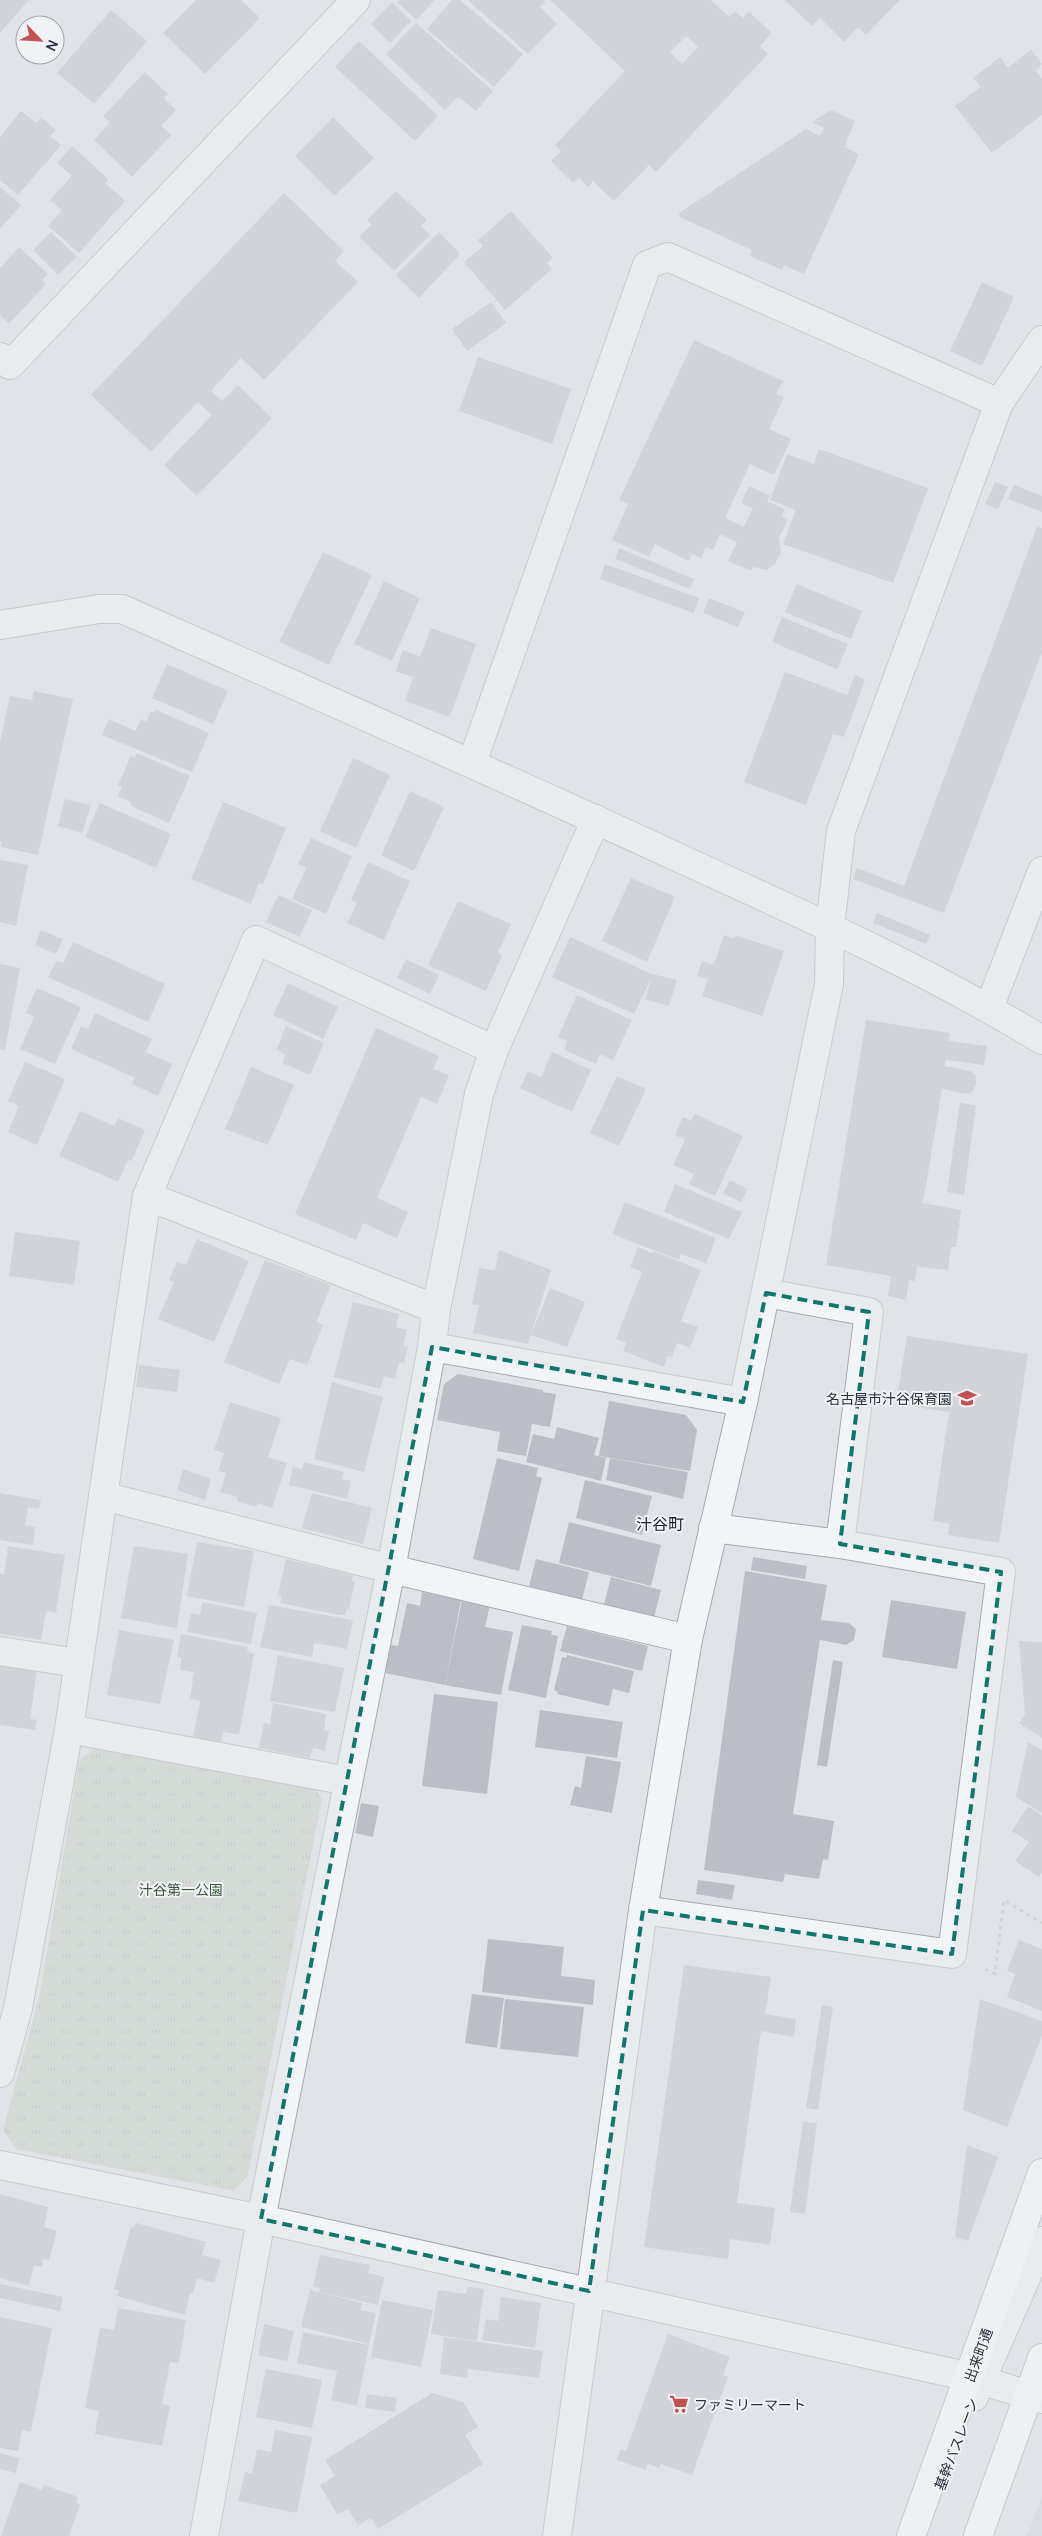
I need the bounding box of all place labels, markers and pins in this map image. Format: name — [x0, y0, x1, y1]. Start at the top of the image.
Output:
school or university icon: 名古屋市汁谷保育園 — [956, 1387, 978, 1409]
place label: 名古屋市汁谷保育園 — [826, 1389, 952, 1408]
supermarket icon: ファミリーマート — [668, 2393, 690, 2415]
place label: ファミリーマート — [694, 2395, 806, 2414]

